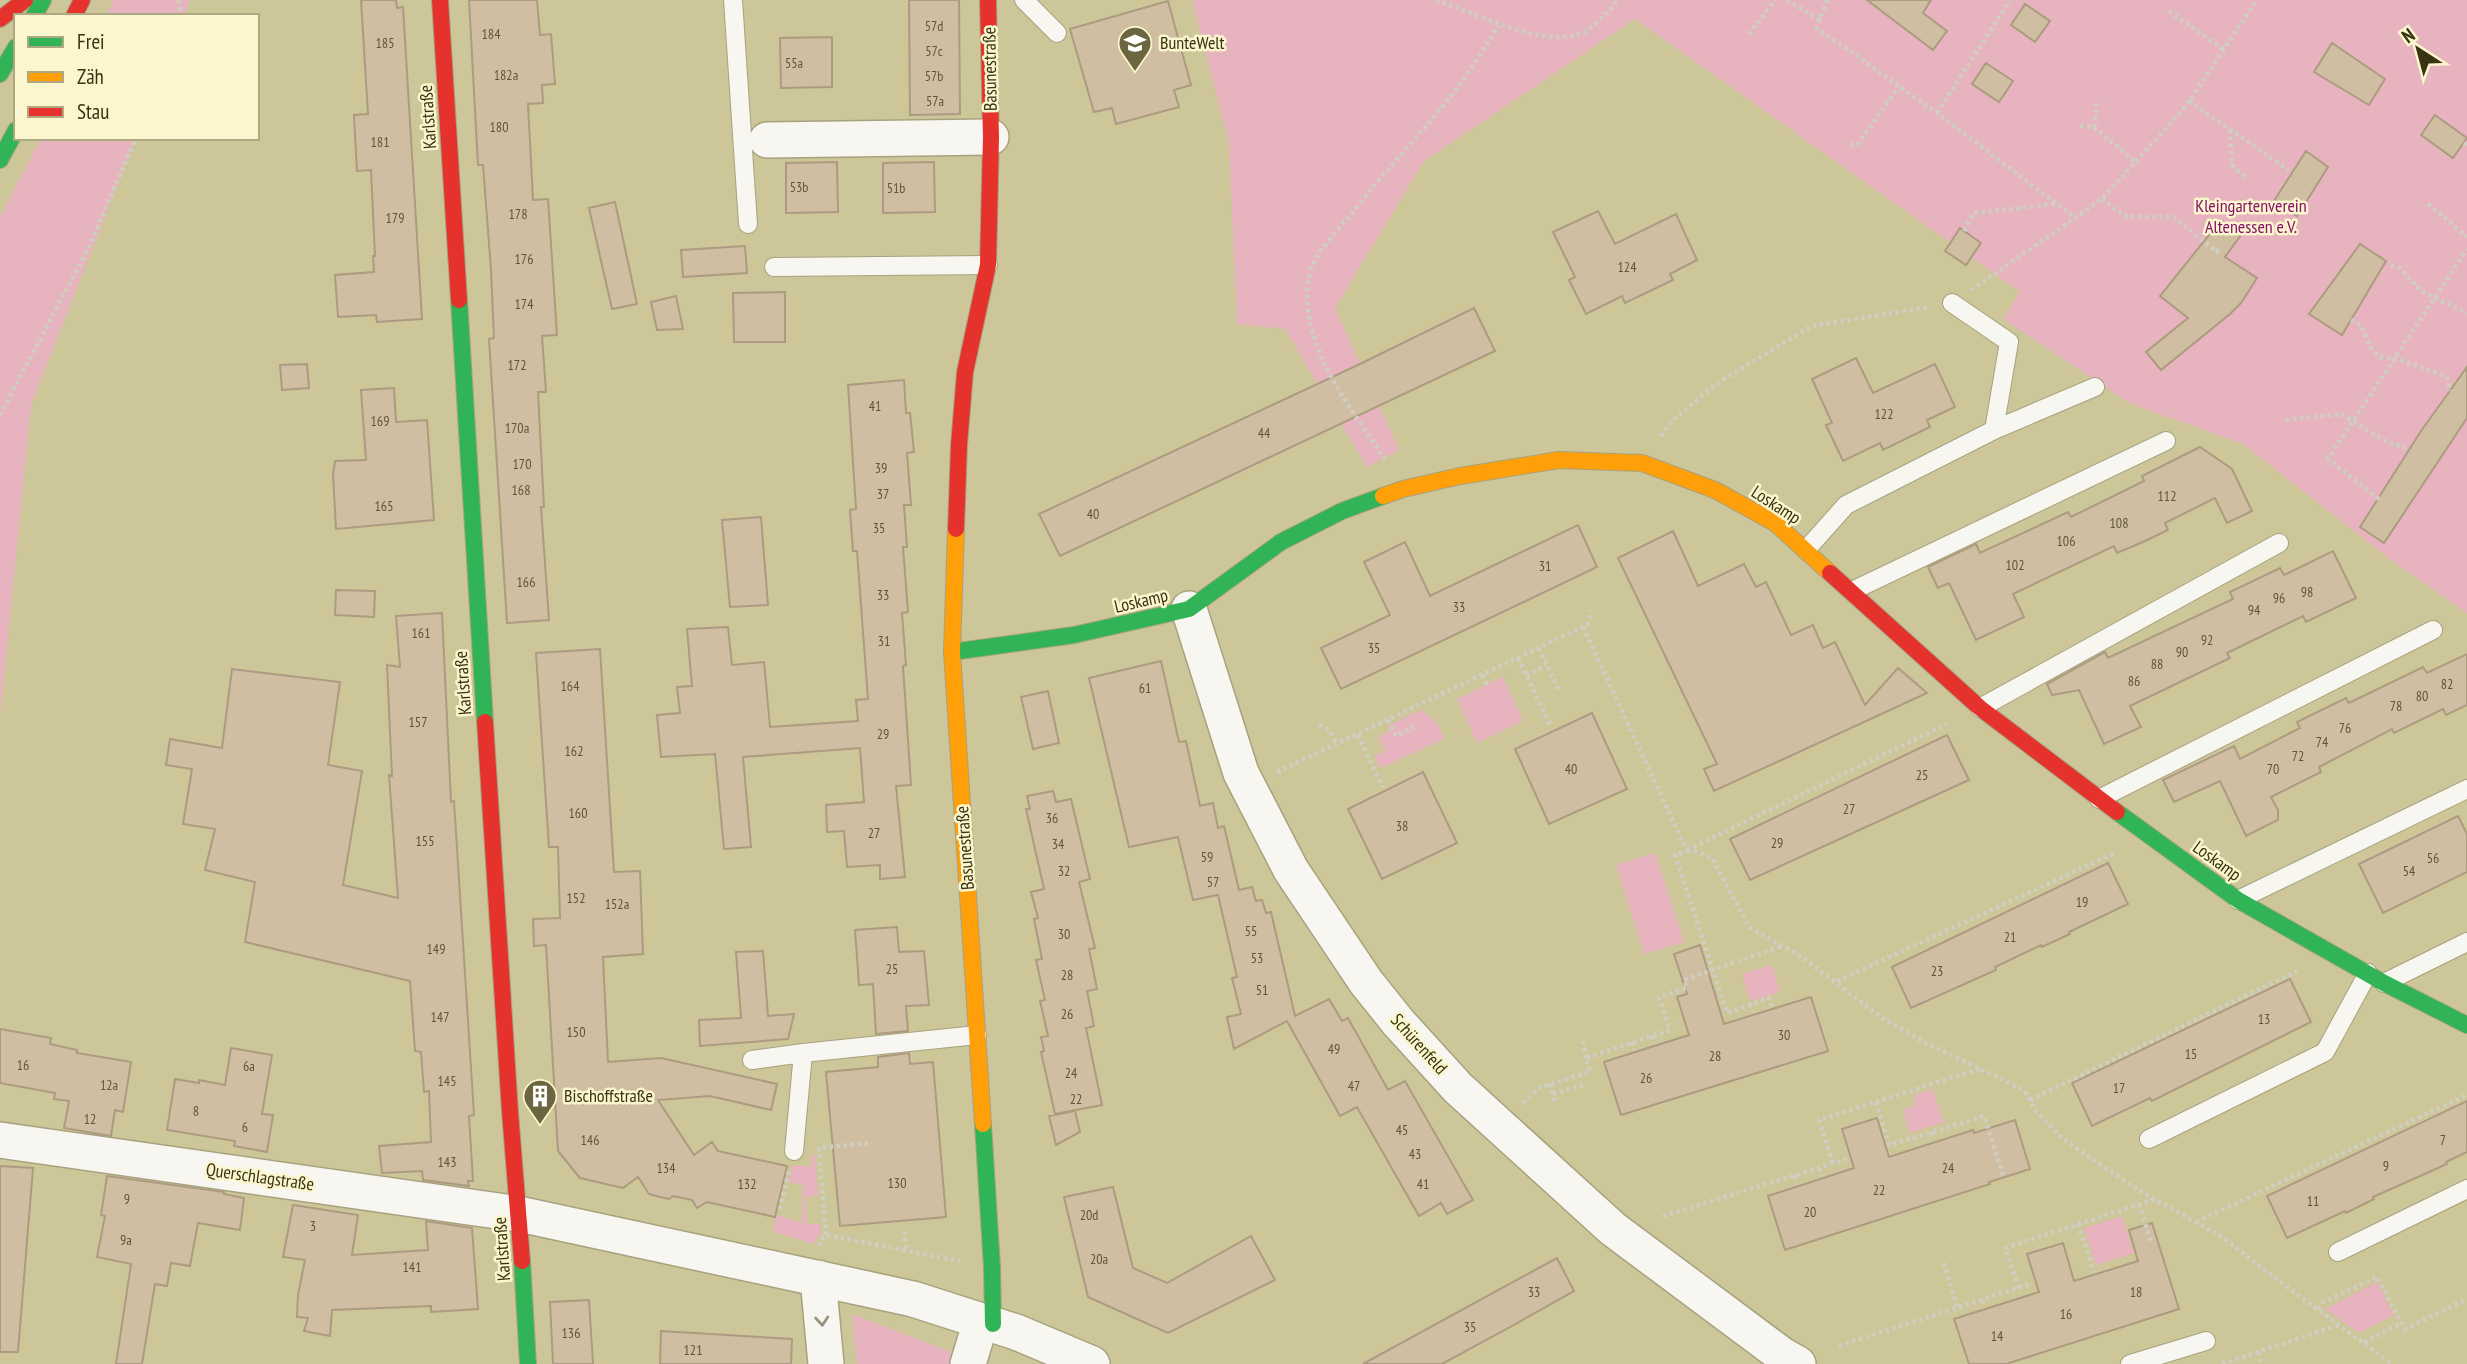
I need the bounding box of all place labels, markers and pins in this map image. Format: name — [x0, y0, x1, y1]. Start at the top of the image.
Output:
school or university icon: BunteWelt — [1116, 24, 1154, 73]
place label: BunteWelt — [1160, 31, 1225, 54]
building icon: Bischoffstraße — [521, 1077, 559, 1126]
place label: Bischoffstraße — [564, 1084, 653, 1107]

